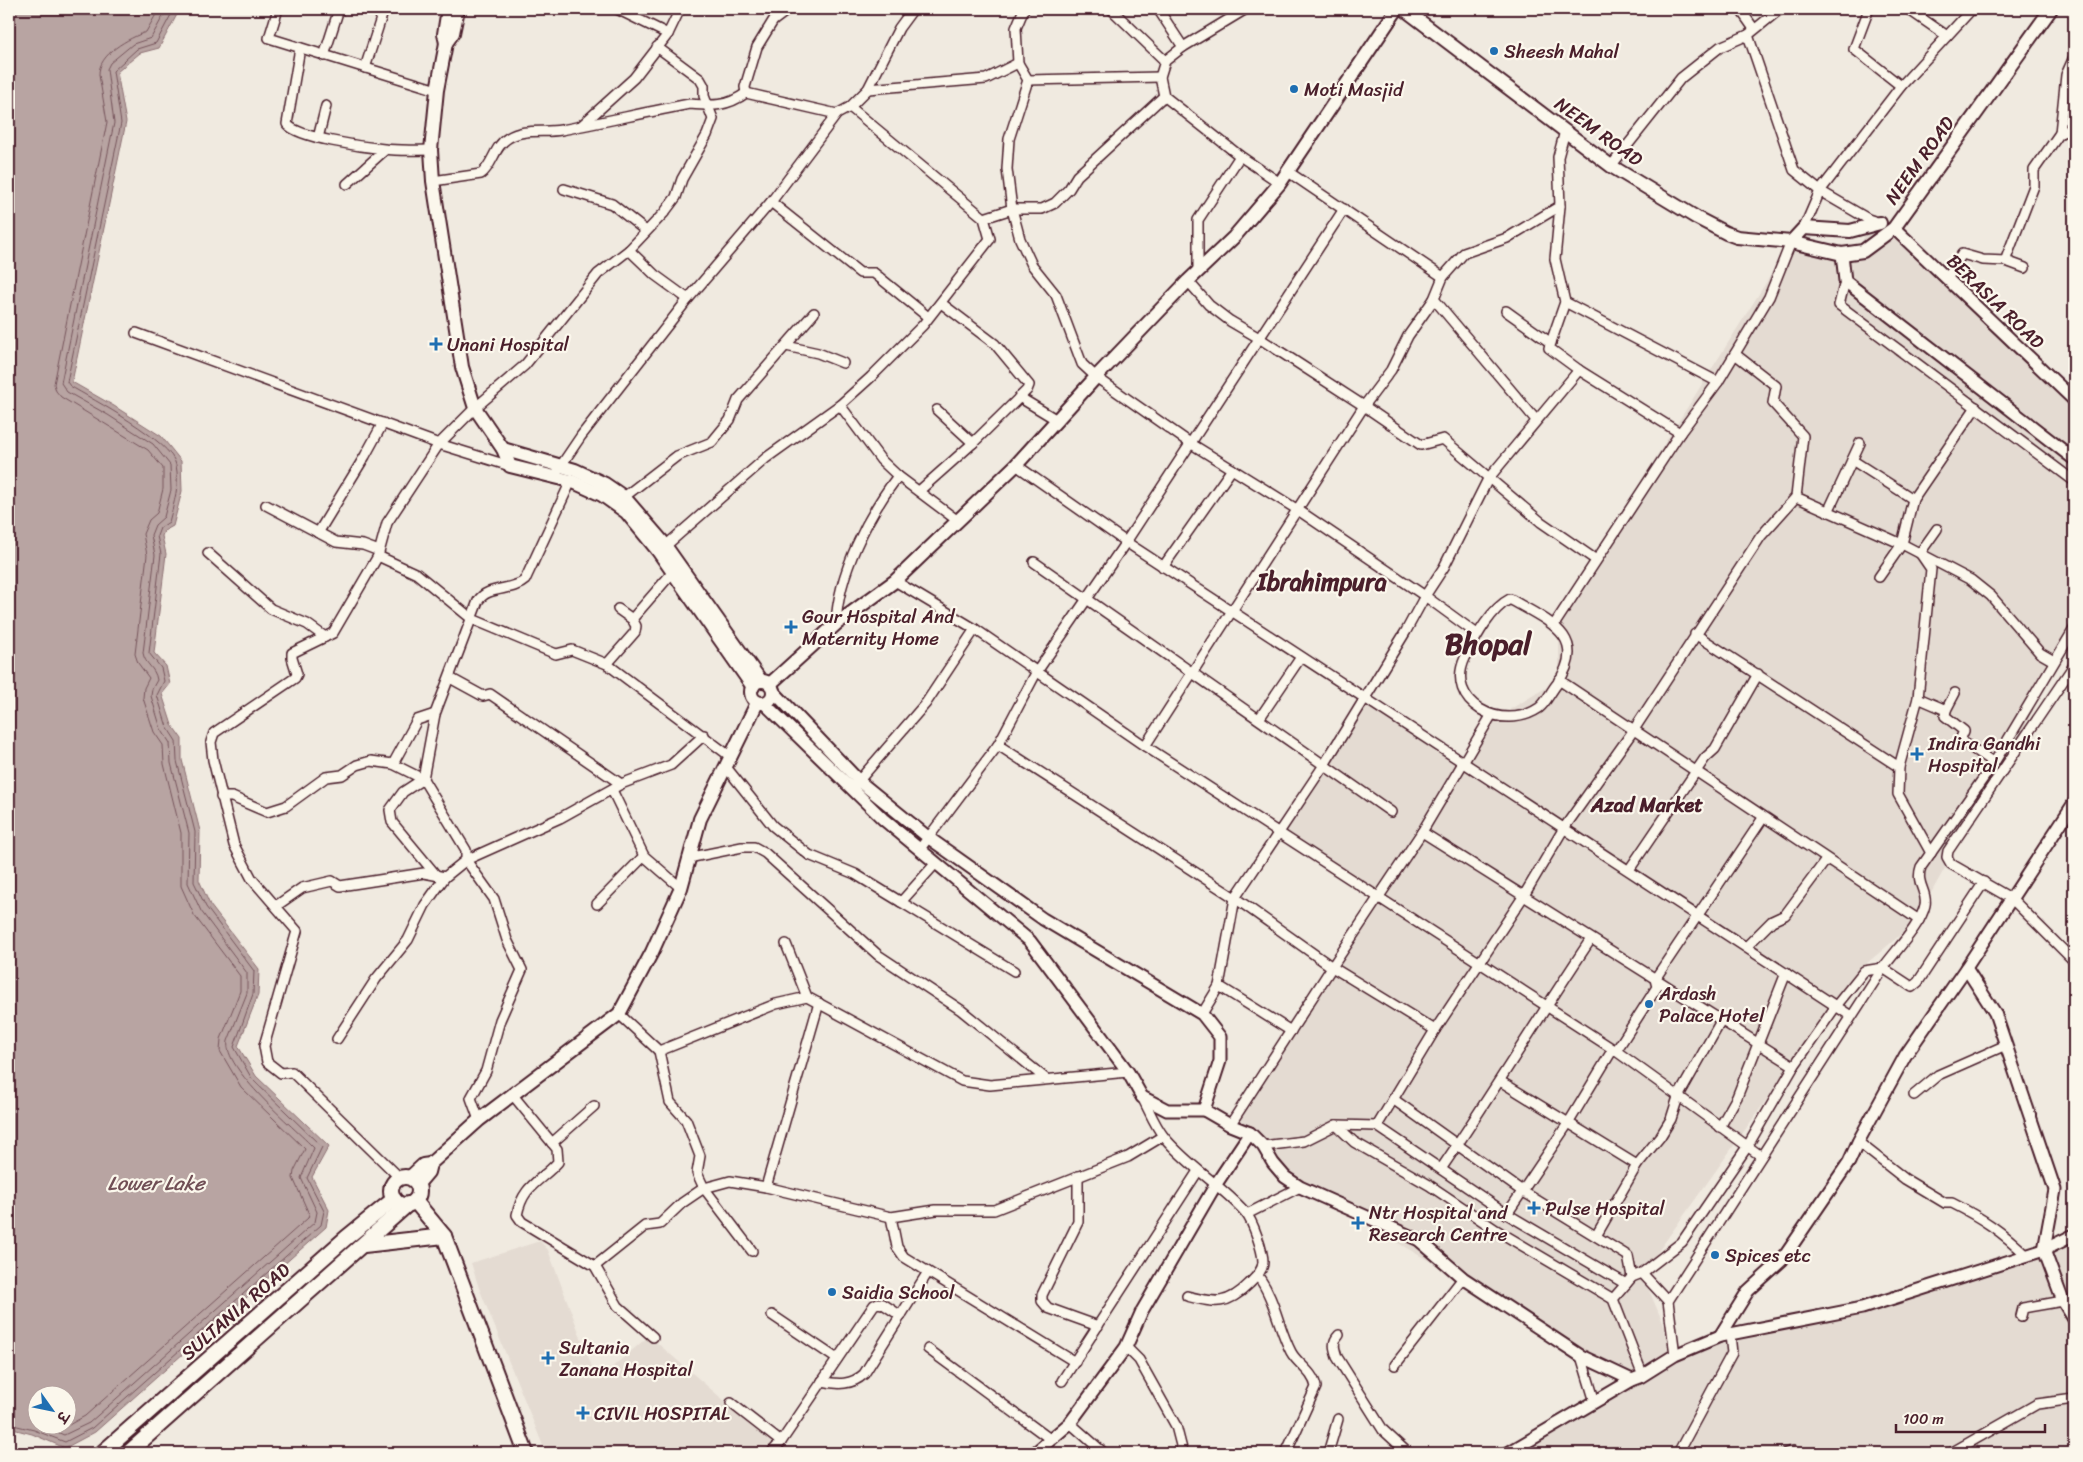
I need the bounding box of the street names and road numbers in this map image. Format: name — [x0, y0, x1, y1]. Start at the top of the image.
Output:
street label: NEEM ROAD — [1547, 88, 1651, 175]
street label: NEEM ROAD — [1876, 108, 1963, 212]
street label: BERASIA ROAD — [1939, 246, 2053, 358]
street label: SULTANIA ROAD — [173, 1254, 298, 1369]

